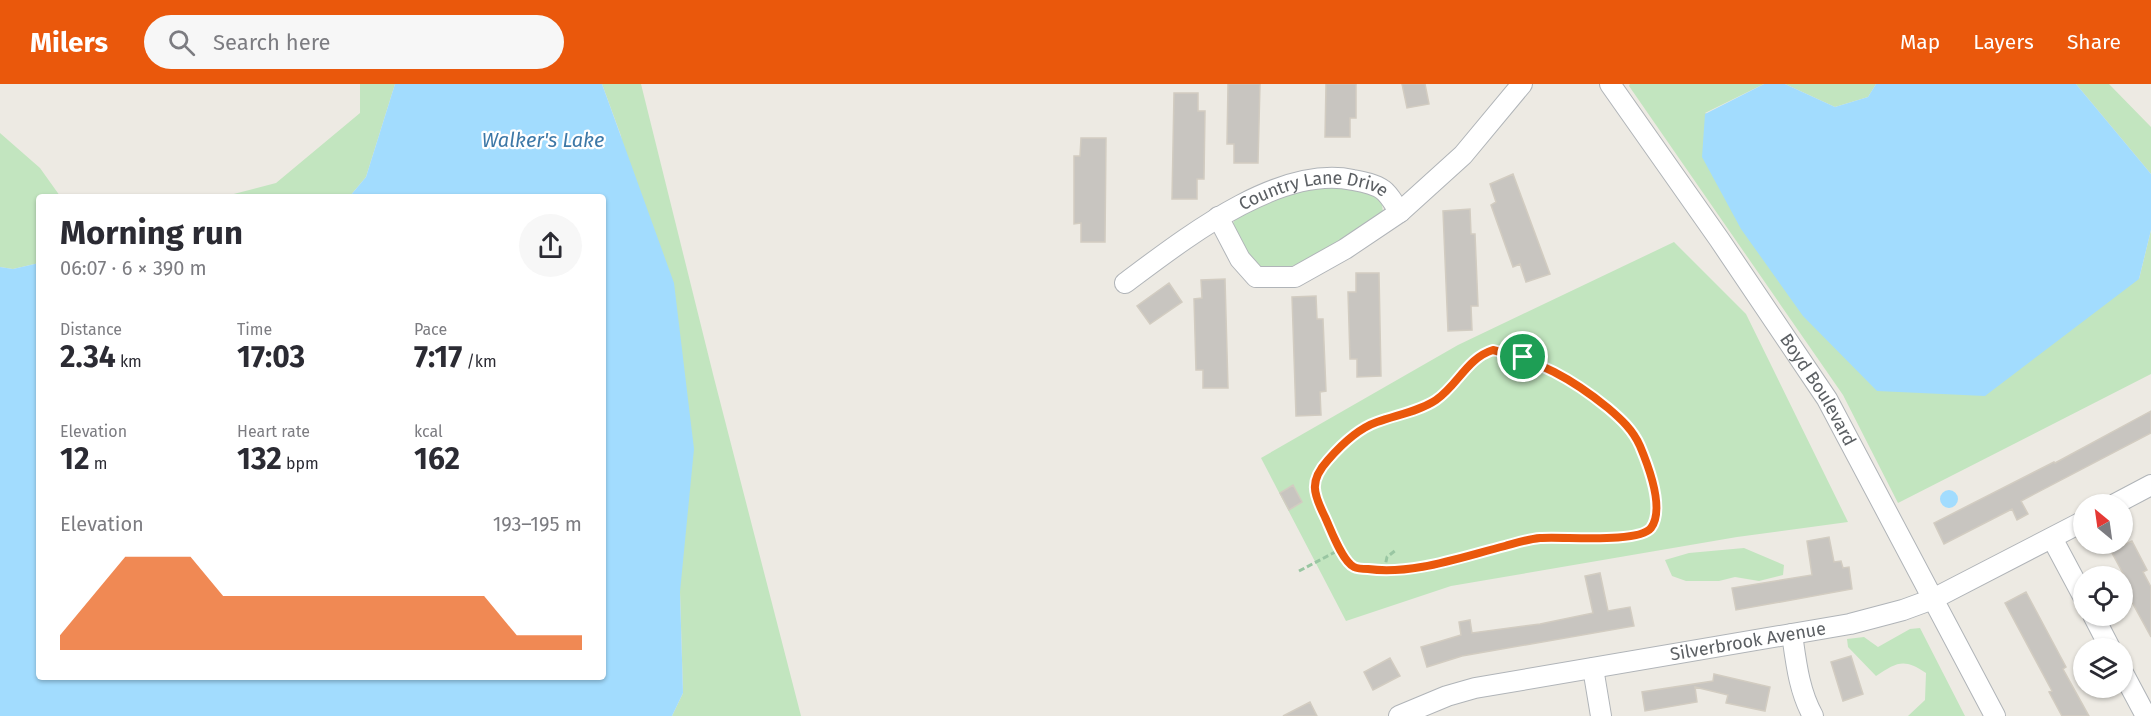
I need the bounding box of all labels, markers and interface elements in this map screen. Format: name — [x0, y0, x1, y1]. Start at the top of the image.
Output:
search box — [144, 15, 564, 69]
text: Milers — [30, 26, 108, 59]
icon: search — [165, 26, 198, 59]
text: Search here — [213, 29, 330, 56]
text: Map — [1900, 29, 1940, 55]
text: Layers — [1973, 29, 2034, 55]
text: Share — [2067, 29, 2121, 55]
water label: Walker's Lake — [482, 128, 604, 152]
street label: Country Lane Drive — [1235, 167, 1393, 215]
text: Morning run — [60, 213, 243, 253]
button: share — [519, 214, 582, 277]
text: 06:07 · 6 × 390 m — [60, 256, 207, 280]
text: Distance — [60, 320, 122, 339]
text: Time — [237, 320, 272, 339]
text: Pace — [414, 320, 447, 339]
street label: Boyd Boulevard — [1775, 329, 1861, 450]
pin — [1497, 331, 1548, 382]
text: 2.34 — [60, 339, 116, 375]
text: 17:03 — [237, 339, 305, 375]
text: 7:17 — [414, 339, 462, 375]
icon: arrive — [1506, 340, 1539, 373]
text: km — [116, 352, 142, 371]
text: /km — [462, 352, 497, 371]
text: Elevation — [60, 422, 127, 441]
text: Heart rate — [237, 422, 310, 441]
text: kcal — [414, 422, 443, 441]
text: 12 — [60, 441, 89, 477]
text: 132 — [237, 441, 282, 477]
text: 162 — [414, 441, 460, 477]
text: m — [89, 454, 107, 473]
text: bpm — [282, 454, 319, 473]
north arrow — [2073, 494, 2133, 554]
map controls — [2073, 494, 2133, 698]
text: Elevation — [60, 512, 144, 536]
text: 193–195 m — [493, 512, 582, 536]
button: locate — [2073, 566, 2133, 626]
street label: Silverbrook Avenue — [1668, 617, 1827, 666]
button: layers — [2073, 638, 2133, 698]

